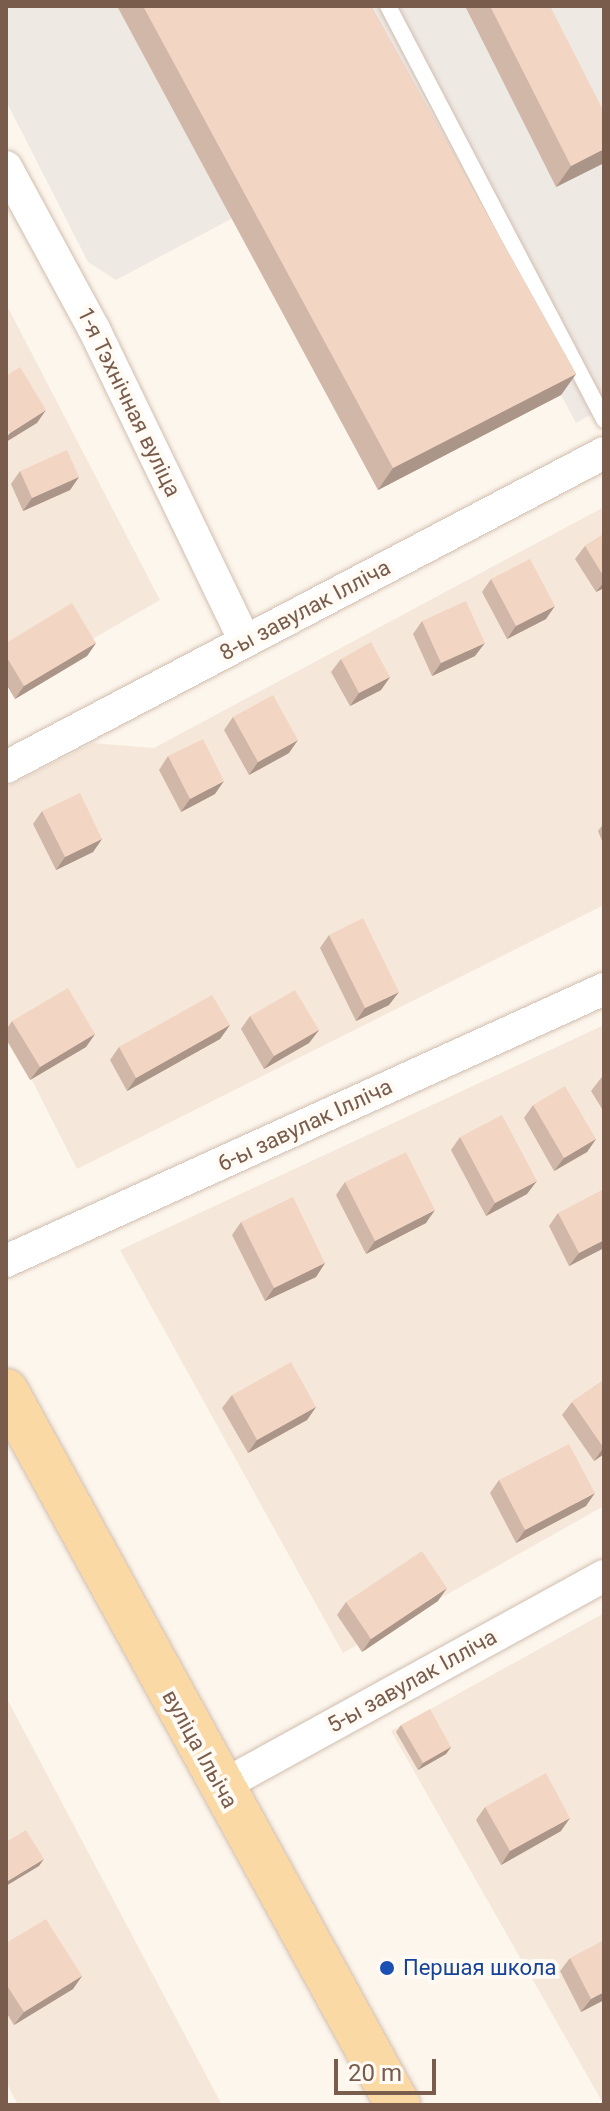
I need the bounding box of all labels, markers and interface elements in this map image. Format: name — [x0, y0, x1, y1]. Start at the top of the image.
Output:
street label: 1-я Тэхнічная вуліца — [72, 303, 186, 501]
street label: 8-ы завулак Ілліча — [215, 554, 395, 666]
street label: 6-ы завулак Ілліча — [214, 1073, 396, 1177]
street label: 5-ы завулак Ілліча — [323, 1624, 501, 1738]
street label: вуліца Ільіча — [157, 1685, 243, 1813]
place label: Першая школа — [403, 1955, 557, 1981]
marker: Першая школа — [378, 1959, 396, 1977]
scale bar — [338, 2043, 440, 2093]
text: 20 m — [348, 2059, 402, 2087]

